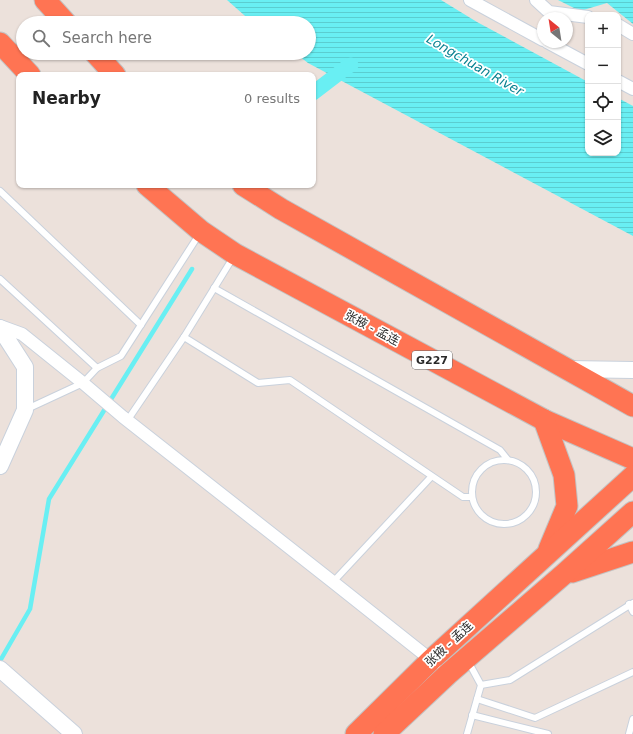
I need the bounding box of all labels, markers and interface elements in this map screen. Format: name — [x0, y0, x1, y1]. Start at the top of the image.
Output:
north arrow — [537, 12, 573, 48]
map controls — [585, 12, 621, 156]
button: + — [585, 12, 621, 48]
search box — [16, 16, 316, 60]
icon: search — [30, 27, 52, 49]
text: Search here — [62, 29, 152, 47]
water label: Longchuan River — [424, 31, 528, 100]
button: − — [585, 48, 621, 84]
button: locate — [585, 84, 621, 120]
text: Nearby — [32, 88, 101, 108]
text: 0 results — [244, 91, 300, 106]
button: layers — [585, 120, 621, 156]
street label: 张掖 - 孟连 — [342, 308, 402, 348]
road number: G227 — [412, 351, 452, 369]
street label: 张掖 - 孟连 — [422, 618, 476, 670]

